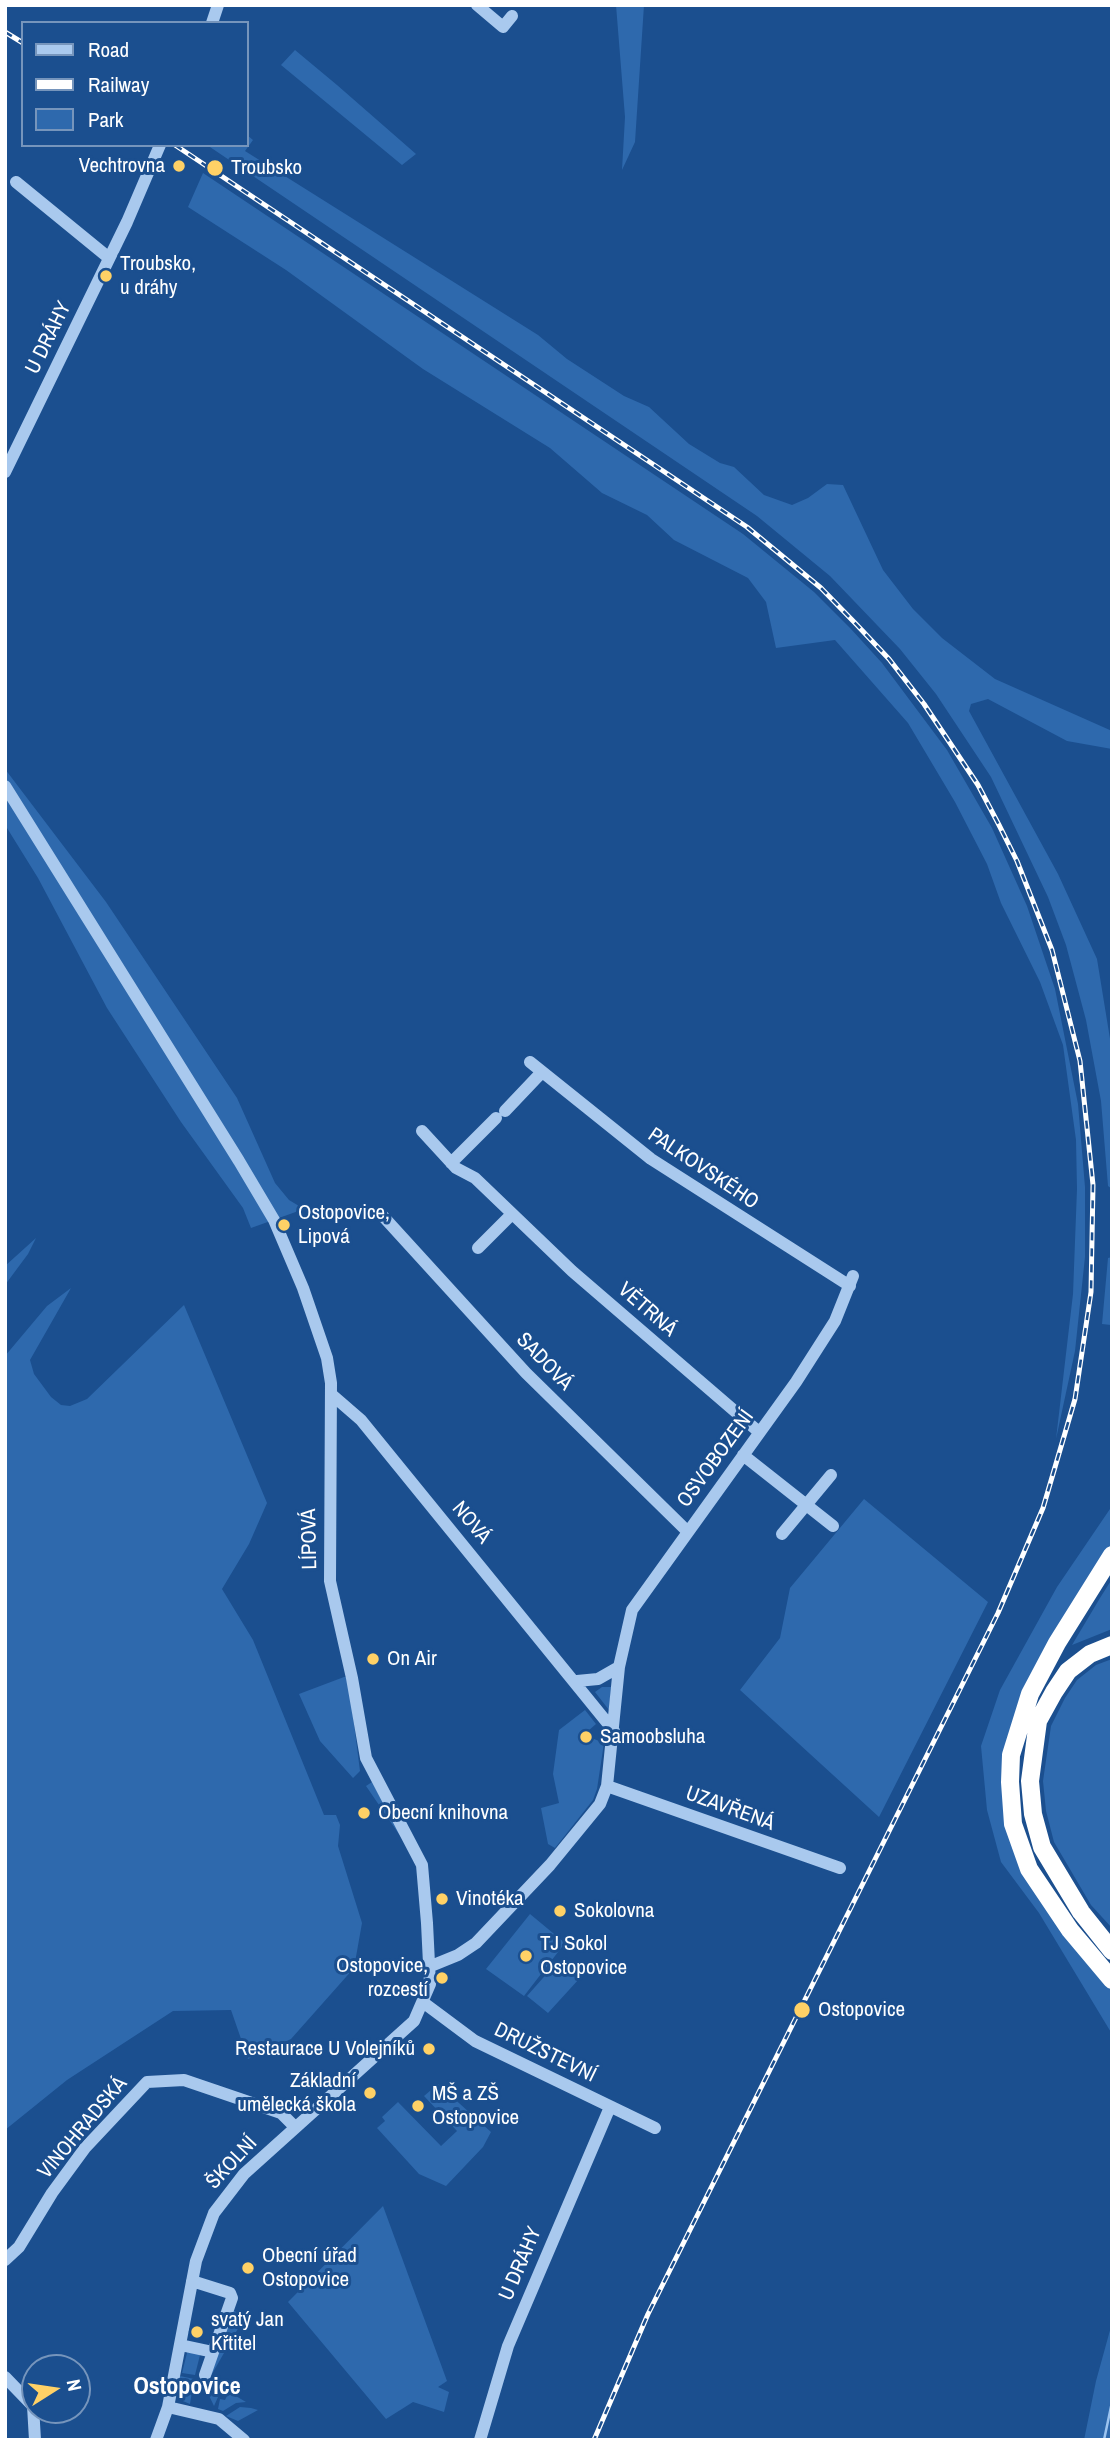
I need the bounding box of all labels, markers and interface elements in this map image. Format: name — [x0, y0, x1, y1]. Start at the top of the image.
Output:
legend — [21, 21, 248, 147]
text: Road — [88, 35, 129, 64]
text: Railway — [88, 70, 149, 99]
text: Park — [88, 105, 123, 134]
place label: Vechtrovna — [79, 153, 165, 179]
place label: Troubsko — [231, 155, 302, 181]
marker: Vechtrovna — [171, 158, 187, 174]
marker: Troubsko — [205, 158, 225, 178]
place label: Troubsko, u dráhy — [120, 251, 196, 301]
marker: Troubsko, u dráhy — [98, 268, 114, 284]
street label: U DRÁHY — [21, 298, 77, 378]
street label: PALKOVSKÉHO — [643, 1123, 763, 1215]
place label: Ostopovice, Lipová — [298, 1200, 390, 1250]
marker: Ostopovice, Lipová — [276, 1217, 292, 1233]
street label: VĚTRNÁ — [612, 1278, 682, 1342]
street label: SADOVÁ — [510, 1328, 578, 1396]
street label: OSVOBOZENÍ — [672, 1406, 760, 1512]
street label: NOVÁ — [446, 1497, 496, 1549]
street label: LÍPOVÁ — [297, 1508, 323, 1570]
place label: On Air — [387, 1646, 437, 1672]
marker: On Air — [365, 1651, 381, 1667]
place label: Samoobsluha — [600, 1724, 705, 1750]
marker: Samoobsluha — [578, 1729, 594, 1745]
street label: UZAVŘENÁ — [682, 1781, 778, 1837]
place label: Obecní knihovna — [378, 1800, 508, 1826]
marker: Obecní knihovna — [356, 1805, 372, 1821]
place label: Vinotéka — [456, 1886, 524, 1912]
marker: Vinotéka — [434, 1891, 450, 1907]
place label: Sokolovna — [574, 1898, 654, 1924]
marker: Sokolovna — [552, 1903, 568, 1919]
place label: TJ Sokol Ostopovice — [540, 1931, 627, 1981]
marker: TJ Sokol Ostopovice — [518, 1948, 534, 1964]
place label: Ostopovice, rozcestí — [336, 1953, 428, 2003]
marker: Ostopovice, rozcestí — [434, 1970, 450, 1986]
place label: Ostopovice — [818, 1997, 905, 2023]
marker: Ostopovice — [792, 2000, 812, 2020]
street label: DRUŽSTEVNÍ — [490, 2018, 600, 2088]
place label: Restaurace U Volejníků — [235, 2036, 415, 2062]
marker: Restaurace U Volejníků — [421, 2041, 437, 2057]
place label: Základní umělecká škola — [237, 2068, 356, 2118]
street label: VINOHRADSKÁ — [33, 2072, 133, 2184]
place label: MŠ a ZŠ Ostopovice — [432, 2081, 519, 2131]
marker: Základní umělecká škola — [362, 2085, 378, 2101]
marker: MŠ a ZŠ Ostopovice — [410, 2098, 426, 2114]
street label: ŠKOLNÍ — [201, 2131, 263, 2195]
street label: U DRÁHY — [494, 2223, 548, 2305]
place label: Obecní úřad Ostopovice — [262, 2243, 357, 2293]
marker: Obecní úřad Ostopovice — [240, 2260, 256, 2276]
place label: svatý Jan Křtitel — [211, 2307, 284, 2357]
marker: svatý Jan Křtitel — [189, 2324, 205, 2340]
north arrow — [21, 2354, 91, 2424]
district label: Ostopovice — [133, 2374, 241, 2402]
text: N — [61, 2377, 88, 2393]

